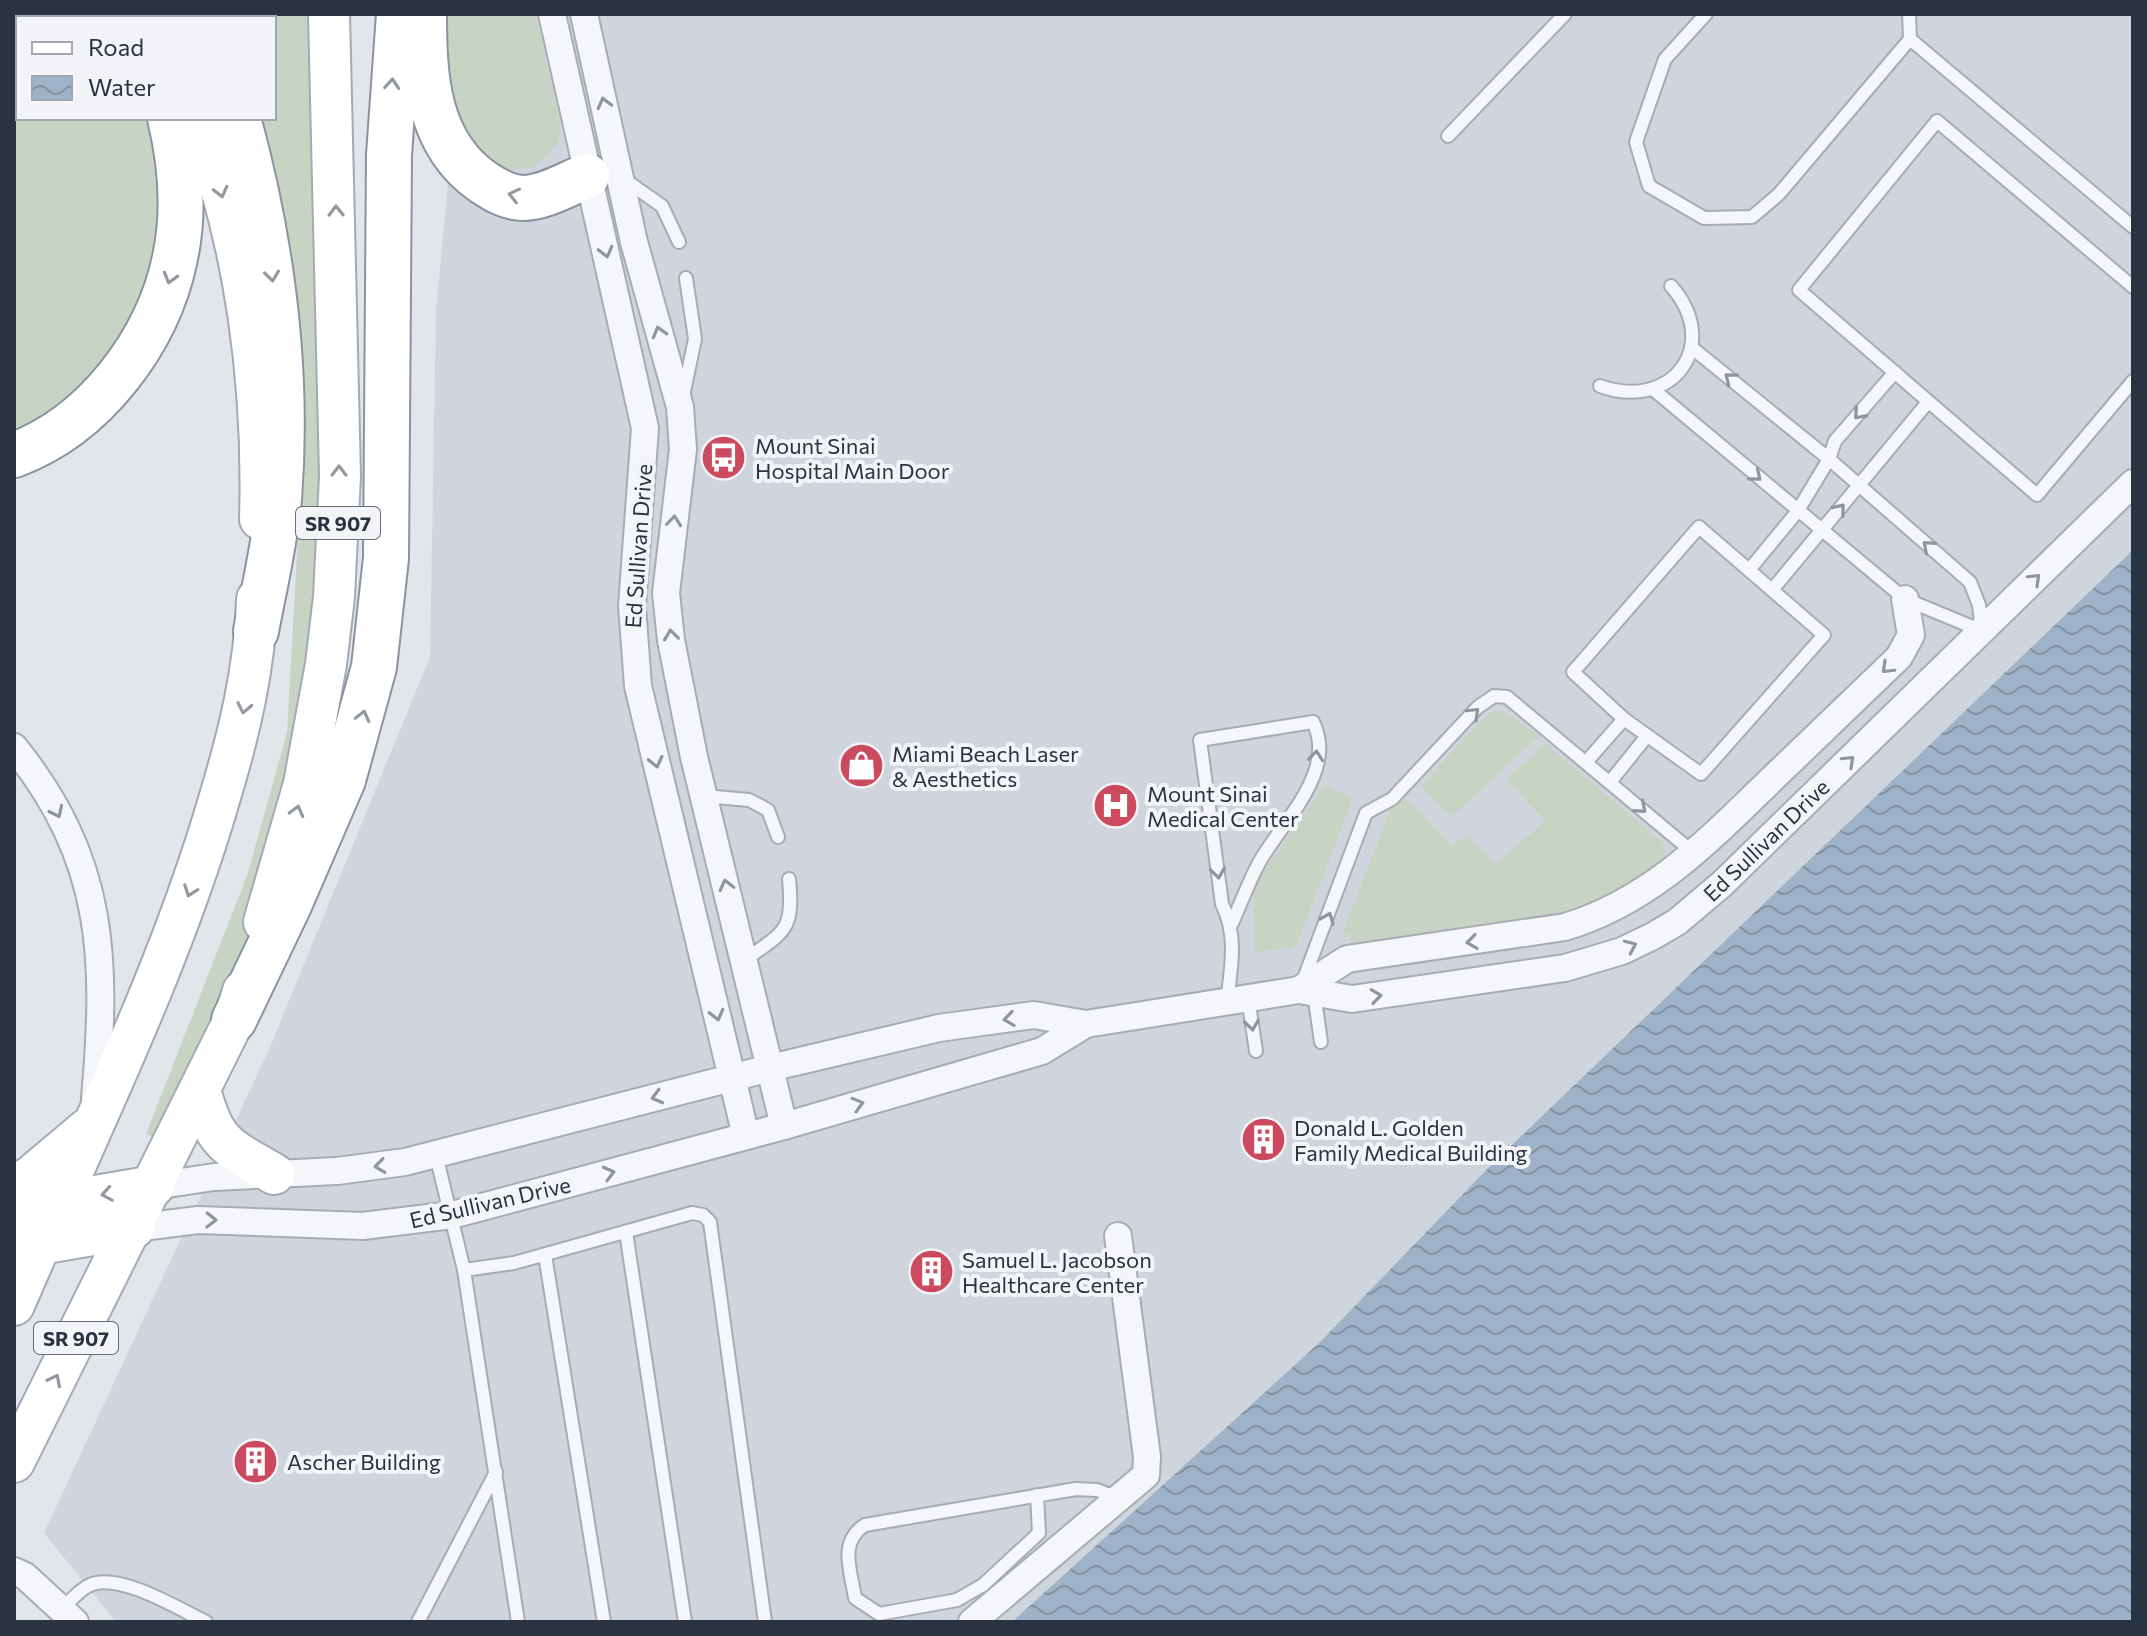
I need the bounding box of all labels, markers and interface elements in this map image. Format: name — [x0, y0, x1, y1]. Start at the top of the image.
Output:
legend — [16, 16, 276, 120]
text: Road — [88, 32, 144, 61]
text: Water — [88, 72, 156, 101]
one-way arrow — [383, 77, 400, 90]
one-way arrow — [596, 96, 613, 110]
one-way arrow — [211, 185, 228, 199]
one-way arrow — [507, 187, 521, 204]
one-way arrow — [327, 204, 344, 217]
one-way arrow — [596, 244, 613, 258]
one-way arrow — [263, 269, 280, 283]
one-way arrow — [163, 270, 179, 284]
one-way arrow — [652, 325, 668, 339]
one-way arrow — [1725, 373, 1739, 388]
one-way arrow — [1854, 404, 1868, 419]
place label: Mount Sinai Hospital Main Door — [755, 432, 950, 484]
bus stop icon: Mount Sinai Hospital Main Door — [700, 434, 748, 482]
street label: Ed Sullivan Drive — [619, 463, 657, 629]
one-way arrow — [330, 464, 348, 477]
one-way arrow — [1747, 466, 1761, 481]
one-way arrow — [1830, 504, 1845, 519]
road number: SR 907 — [296, 507, 380, 539]
one-way arrow — [665, 514, 682, 527]
one-way arrow — [1922, 541, 1937, 556]
one-way arrow — [2026, 574, 2040, 588]
one-way arrow — [663, 629, 680, 642]
one-way arrow — [1882, 659, 1896, 674]
one-way arrow — [236, 701, 253, 715]
one-way arrow — [1465, 707, 1479, 722]
one-way arrow — [353, 710, 370, 724]
place label: Miami Beach Laser & Aesthetics — [892, 740, 1079, 792]
shop icon: Miami Beach Laser & Aesthetics — [837, 742, 885, 790]
one-way arrow — [1308, 749, 1325, 762]
one-way arrow — [647, 755, 664, 769]
one-way arrow — [1840, 755, 1854, 770]
street label: Ed Sullivan Drive — [1697, 773, 1835, 907]
place label: Mount Sinai Medical Center — [1147, 780, 1299, 832]
hospital icon: Mount Sinai Medical Center — [1092, 782, 1140, 830]
one-way arrow — [1632, 798, 1646, 813]
one-way arrow — [47, 803, 63, 818]
one-way arrow — [287, 804, 304, 818]
one-way arrow — [1209, 866, 1226, 880]
one-way arrow — [719, 878, 736, 892]
one-way arrow — [183, 883, 200, 897]
one-way arrow — [1318, 912, 1335, 926]
one-way arrow — [1465, 933, 1479, 950]
one-way arrow — [1623, 940, 1637, 956]
one-way arrow — [1370, 988, 1383, 1005]
one-way arrow — [708, 1007, 725, 1021]
one-way arrow — [1002, 1010, 1015, 1027]
one-way arrow — [1243, 1018, 1260, 1032]
one-way arrow — [651, 1088, 665, 1104]
one-way arrow — [851, 1097, 865, 1113]
place label: Donald L. Golden Family Medical Building — [1294, 1114, 1528, 1166]
building icon: Donald L. Golden Family Medical Building — [1239, 1116, 1287, 1164]
one-way arrow — [373, 1157, 387, 1174]
one-way arrow — [601, 1166, 615, 1182]
street label: Ed Sullivan Drive — [407, 1170, 573, 1234]
one-way arrow — [101, 1185, 114, 1202]
one-way arrow — [205, 1212, 218, 1229]
place label: Samuel L. Jacobson Healthcare Center — [962, 1246, 1152, 1298]
building icon: Samuel L. Jacobson Healthcare Center — [907, 1248, 955, 1296]
road number: SR 907 — [34, 1322, 118, 1354]
one-way arrow — [45, 1374, 61, 1389]
building icon: Ascher Building — [232, 1437, 280, 1485]
place label: Ascher Building — [287, 1448, 441, 1475]

